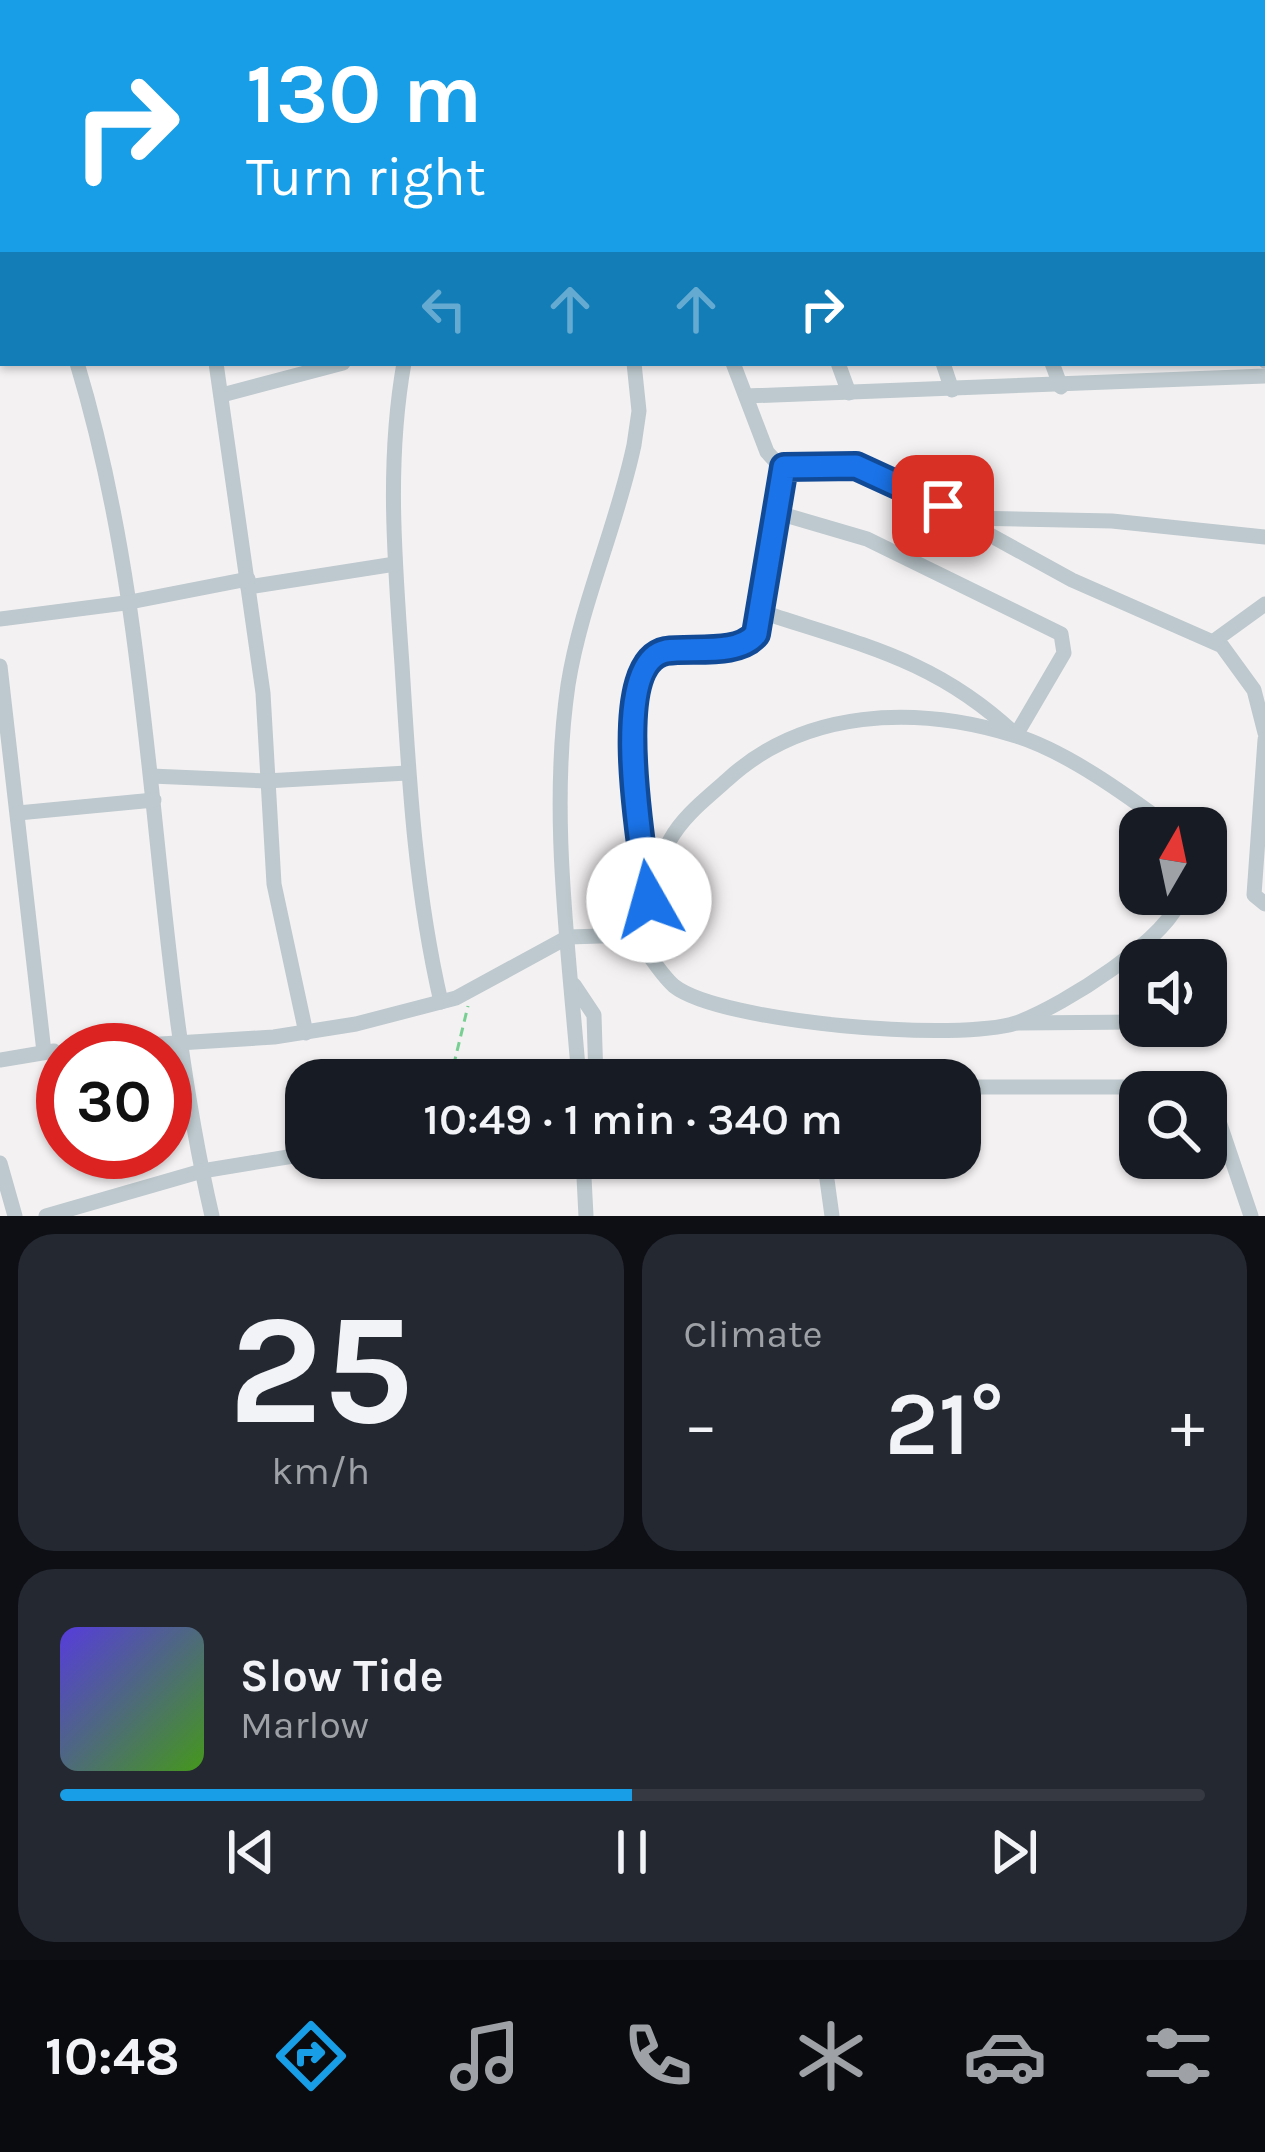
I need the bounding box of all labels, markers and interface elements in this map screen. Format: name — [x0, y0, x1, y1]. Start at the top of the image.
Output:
text: 130 m — [246, 45, 482, 143]
icon: right — [48, 48, 204, 204]
text: Turn right — [246, 145, 486, 209]
icon: left — [411, 276, 477, 342]
icon: ahead — [537, 276, 603, 342]
icon: ahead — [663, 276, 729, 342]
icon: right — [789, 276, 855, 342]
pin — [892, 455, 994, 557]
icon: arrive — [910, 473, 976, 539]
north arrow — [1119, 807, 1227, 915]
map controls — [1119, 807, 1227, 1179]
position arrow — [586, 837, 712, 963]
button: sound — [1119, 939, 1227, 1047]
speed limit sign: 30 — [36, 1023, 192, 1179]
button: search — [1119, 1071, 1227, 1179]
text: 10:49 · 1 min · 340 m — [423, 1093, 843, 1145]
text: 25 — [228, 1279, 413, 1461]
text: Climate — [684, 1311, 823, 1357]
text: 21° — [885, 1371, 1004, 1477]
text: − — [684, 1386, 718, 1464]
text: + — [1170, 1386, 1205, 1464]
text: km/h — [271, 1448, 370, 1494]
text: Slow Tide — [240, 1650, 444, 1702]
text: Marlow — [240, 1702, 369, 1748]
icon: previous — [218, 1819, 284, 1885]
icon: pause — [599, 1819, 665, 1885]
icon: next — [981, 1819, 1047, 1885]
icon: directions — [269, 2014, 353, 2098]
icon: music — [443, 2014, 527, 2098]
icon: phone — [616, 2014, 700, 2098]
icon: climate — [789, 2014, 873, 2098]
icon: car — [963, 2014, 1047, 2098]
icon: filters — [1136, 2014, 1220, 2098]
text: 10:48 — [45, 2024, 180, 2088]

